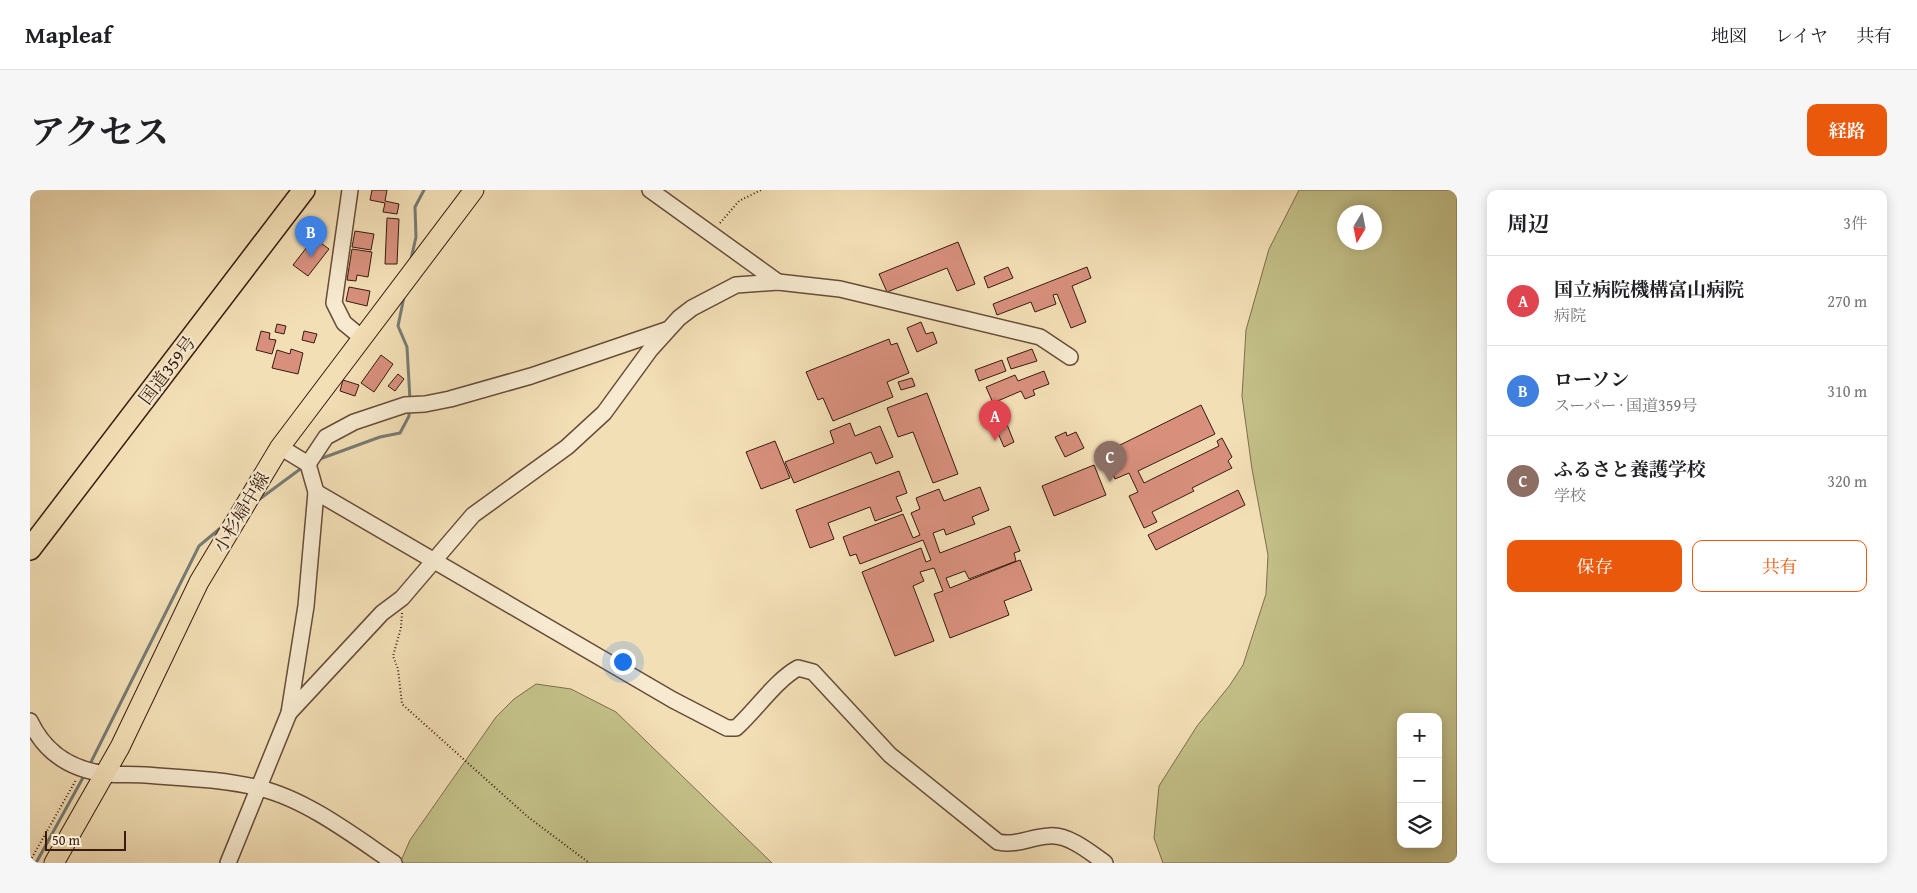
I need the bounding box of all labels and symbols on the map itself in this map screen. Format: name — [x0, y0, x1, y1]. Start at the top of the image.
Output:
north arrow — [1337, 205, 1382, 250]
pin: B — [295, 216, 327, 257]
street label: 国道359号 — [132, 330, 202, 410]
pin: A — [979, 400, 1011, 441]
pin: C — [1094, 441, 1126, 482]
street label: 小杉婦中線 — [206, 466, 276, 558]
your location — [610, 649, 636, 675]
scale bar — [45, 828, 126, 851]

